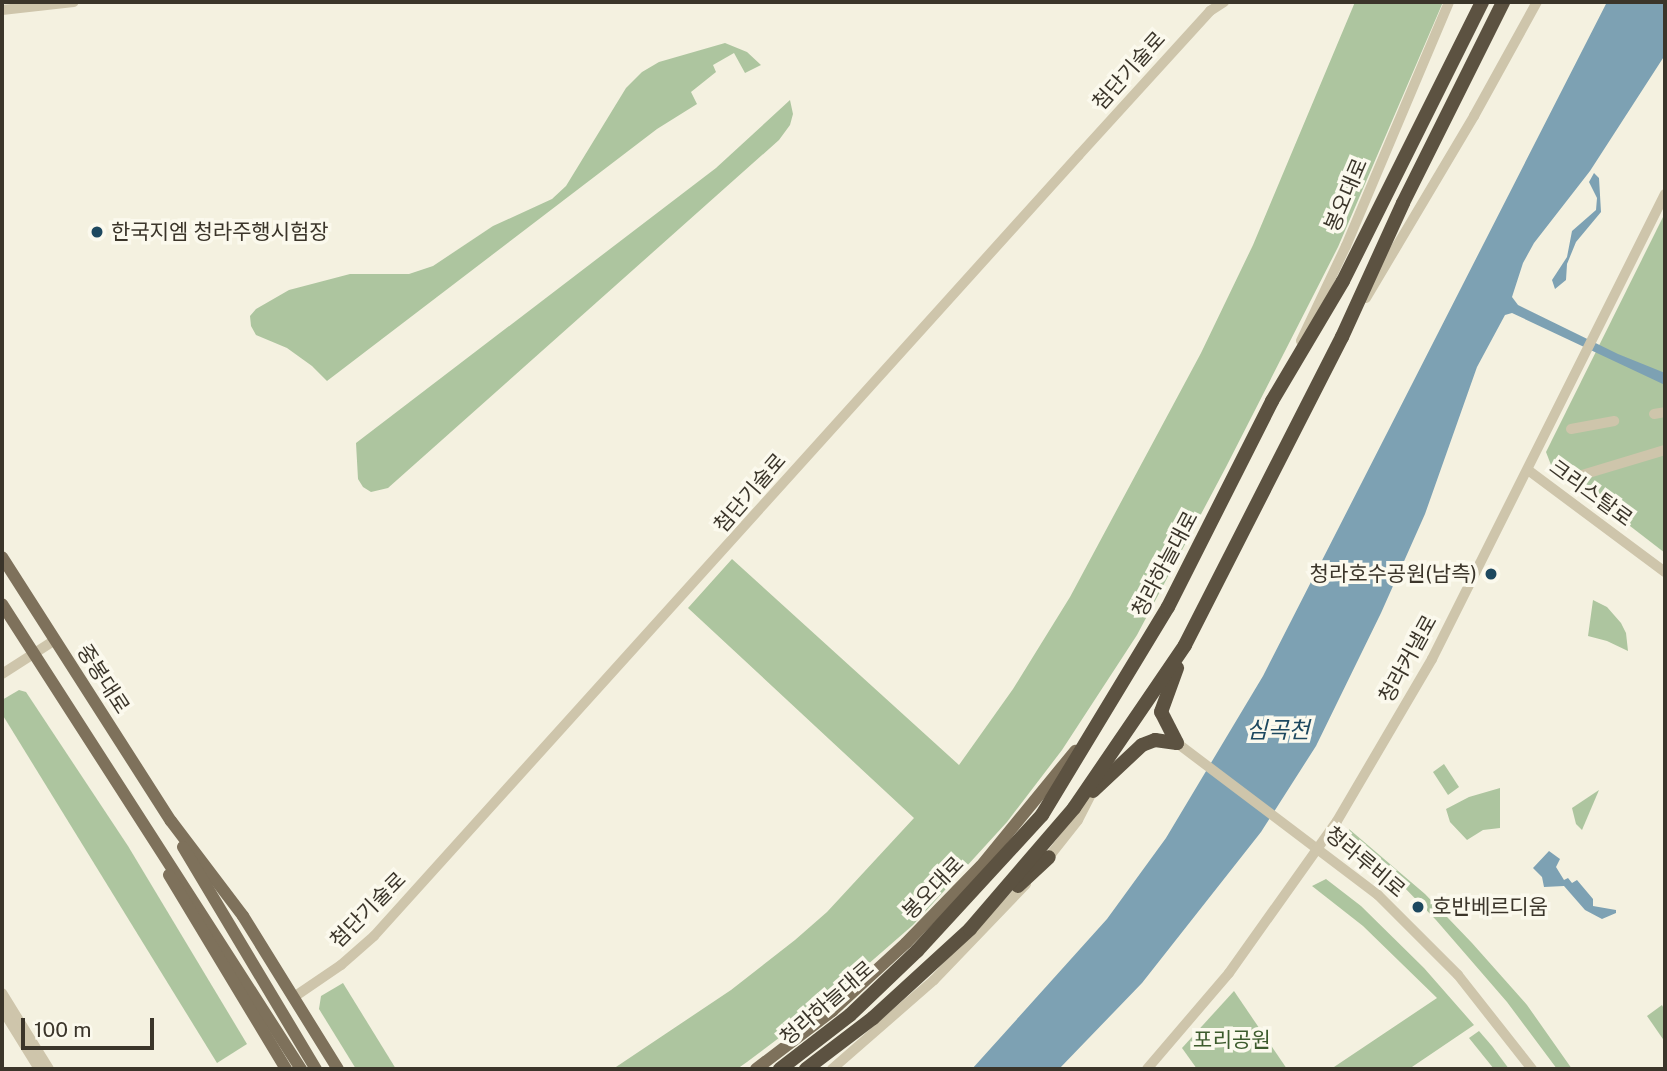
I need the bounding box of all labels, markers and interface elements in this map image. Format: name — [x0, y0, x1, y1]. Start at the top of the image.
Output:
street label: 첨단기술로 — [1087, 27, 1171, 115]
street label: 봉오대로 — [1319, 155, 1373, 235]
place label: 한국지엠 청라주행시험장 — [111, 219, 329, 245]
marker: 한국지엠 청라주행시험장 — [89, 224, 105, 240]
street label: 첨단기술로 — [709, 448, 791, 538]
street label: 크리스탈로 — [1545, 454, 1637, 532]
street label: 청라하늘대로 — [1127, 507, 1203, 621]
place label: 청라호수공원(남측) — [1310, 561, 1477, 587]
marker: 청라호수공원(남측) — [1483, 566, 1499, 582]
street label: 청라커낼로 — [1374, 611, 1442, 707]
street label: 중봉대로 — [71, 640, 135, 718]
water label: 심곡천 — [1246, 716, 1310, 744]
street label: 청라루비로 — [1320, 821, 1410, 903]
street label: 봉오대로 — [897, 851, 969, 925]
street label: 첨단기술로 — [325, 867, 411, 953]
place label: 호반베르디움 — [1432, 894, 1548, 920]
marker: 호반베르디움 — [1410, 899, 1426, 915]
street label: 청라하늘대로 — [775, 955, 879, 1051]
scale bar — [24, 1004, 158, 1048]
text: 100 m — [34, 1017, 91, 1042]
park label: 포리공원 — [1193, 1027, 1271, 1053]

